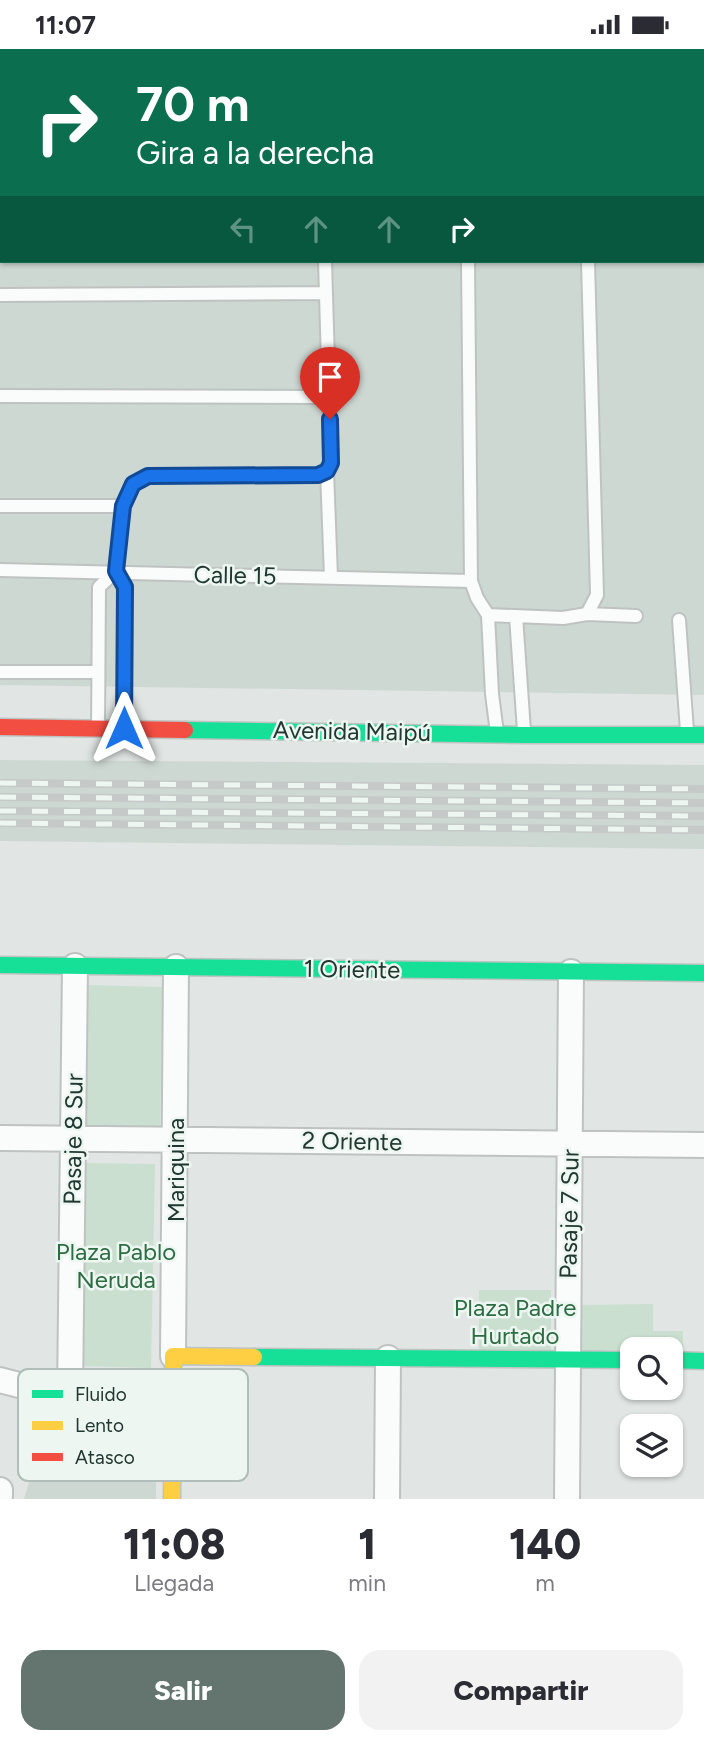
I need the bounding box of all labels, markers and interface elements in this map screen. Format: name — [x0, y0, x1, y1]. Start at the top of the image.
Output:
text: 11:07 — [35, 9, 96, 41]
text: 70 m — [136, 74, 249, 133]
icon: right — [21, 77, 112, 168]
text: Gira a la derecha — [136, 134, 374, 172]
icon: left — [224, 210, 262, 248]
icon: ahead — [297, 210, 335, 248]
icon: ahead — [370, 210, 408, 248]
icon: right — [443, 210, 481, 248]
pin — [300, 347, 360, 419]
icon: arrive — [311, 358, 349, 396]
street label: Calle 15 — [193, 560, 277, 590]
position arrow — [87, 691, 161, 765]
street label: Avenida Maipú — [273, 715, 431, 747]
street label: 1 Oriente — [303, 954, 401, 984]
street label: Pasaje 8 Sur — [57, 1073, 89, 1205]
street label: Mariquina — [161, 1118, 190, 1222]
street label: 2 Oriente — [302, 1126, 402, 1156]
street label: Pasaje 7 Sur — [553, 1149, 585, 1279]
park label: Plaza Pablo Neruda — [56, 1237, 176, 1294]
park label: Plaza Padre Hurtado — [454, 1293, 576, 1350]
map controls — [620, 1337, 683, 1477]
button: search — [620, 1337, 683, 1400]
legend — [18, 1369, 248, 1481]
text: Fluido — [75, 1383, 127, 1406]
text: Lento — [75, 1414, 124, 1437]
button: layers — [620, 1414, 683, 1477]
text: Atasco — [75, 1446, 135, 1469]
text: 11:08 — [123, 1519, 225, 1570]
text: 1 — [358, 1519, 376, 1570]
text: 140 — [509, 1519, 581, 1570]
text: Llegada — [134, 1569, 214, 1597]
text: min — [348, 1569, 386, 1597]
text: m — [535, 1569, 555, 1597]
button: Salir — [21, 1650, 345, 1730]
button: Compartir — [359, 1650, 683, 1730]

